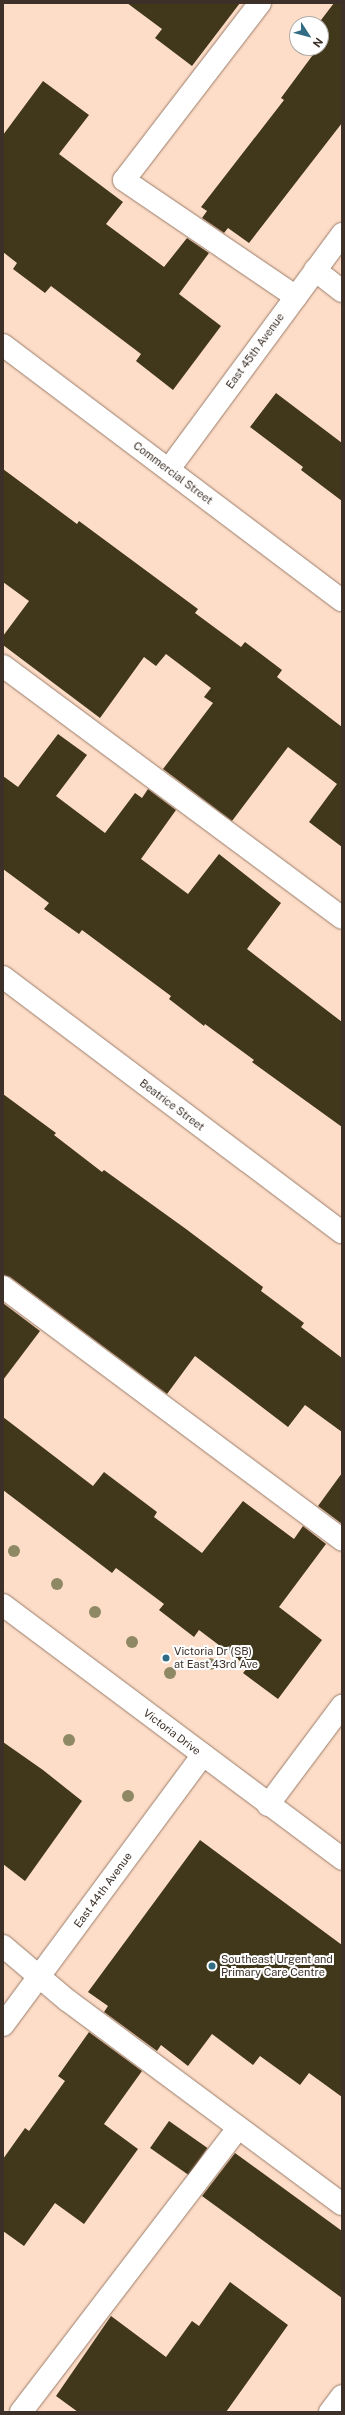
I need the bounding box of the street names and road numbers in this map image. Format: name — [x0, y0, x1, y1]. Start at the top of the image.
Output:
street label: East 45th Avenue — [223, 311, 287, 391]
street label: Commercial Street — [131, 439, 215, 507]
street label: Beatrice Street — [137, 1076, 207, 1134]
street label: Victoria Drive — [141, 1706, 203, 1758]
street label: East 44th Avenue — [71, 1850, 135, 1930]

